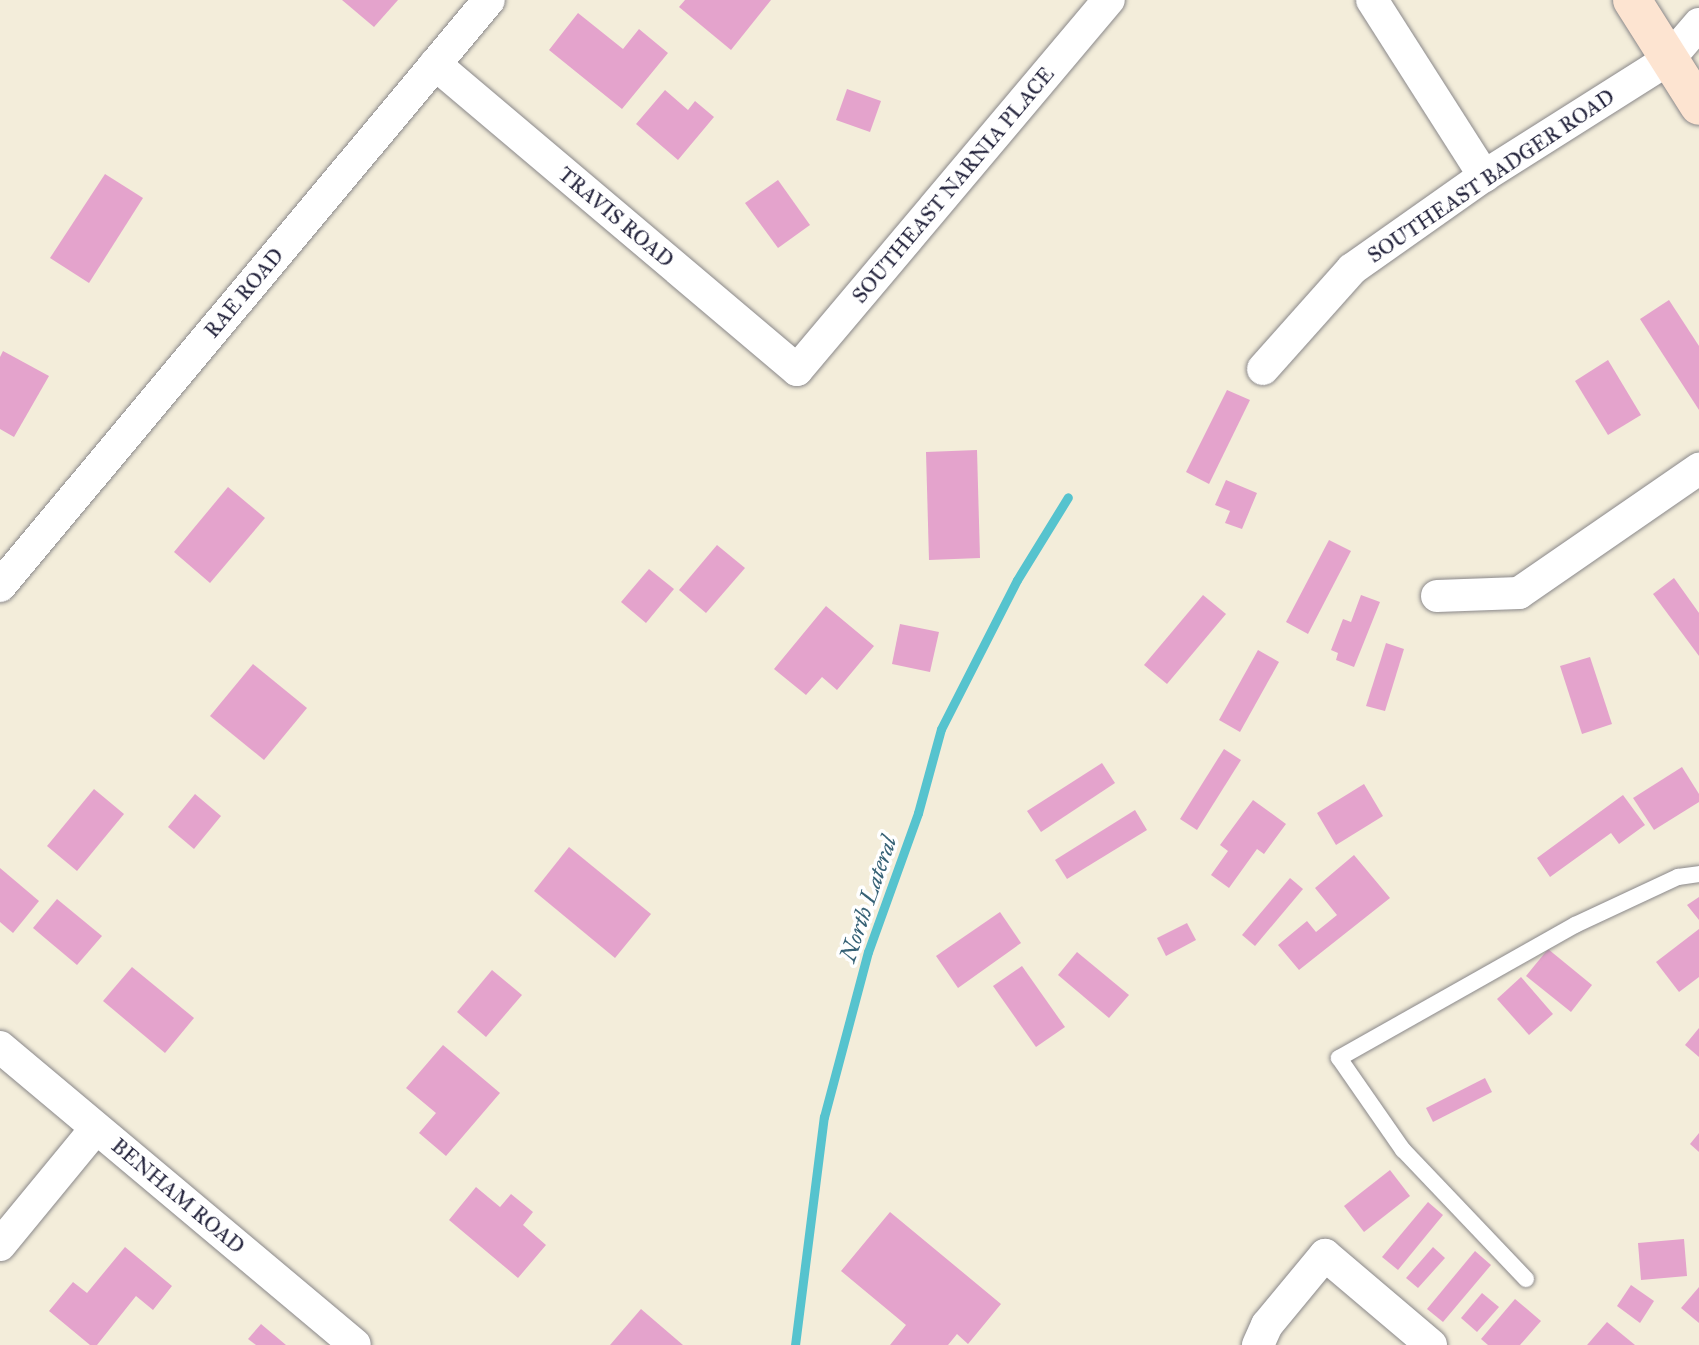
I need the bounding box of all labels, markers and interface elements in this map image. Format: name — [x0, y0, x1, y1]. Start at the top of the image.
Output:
street label: SOUTHEAST NARNIA PLACE — [847, 62, 1059, 308]
street label: SOUTHEAST BADGER ROAD — [1363, 84, 1619, 268]
street label: TRAVIS ROAD — [553, 161, 679, 273]
street label: RAE ROAD — [199, 243, 289, 343]
water label: North Lateral — [834, 833, 902, 965]
street label: BENHAM ROAD — [106, 1133, 250, 1259]

